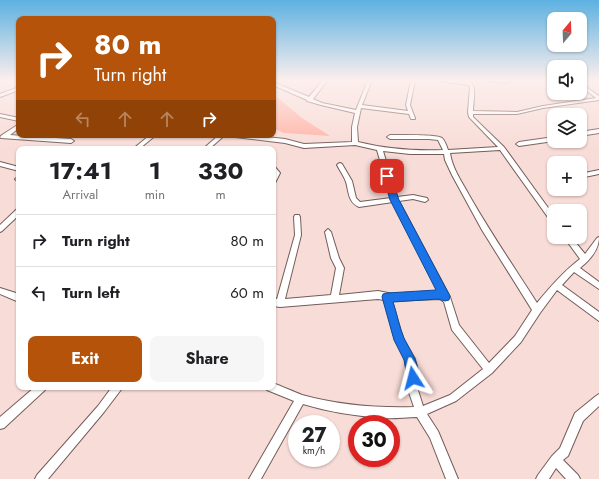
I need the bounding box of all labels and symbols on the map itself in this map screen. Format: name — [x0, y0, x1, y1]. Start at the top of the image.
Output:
north arrow — [547, 12, 587, 52]
pin — [370, 159, 404, 193]
position arrow — [392, 357, 434, 399]
speed limit sign: 30 — [348, 415, 400, 467]

